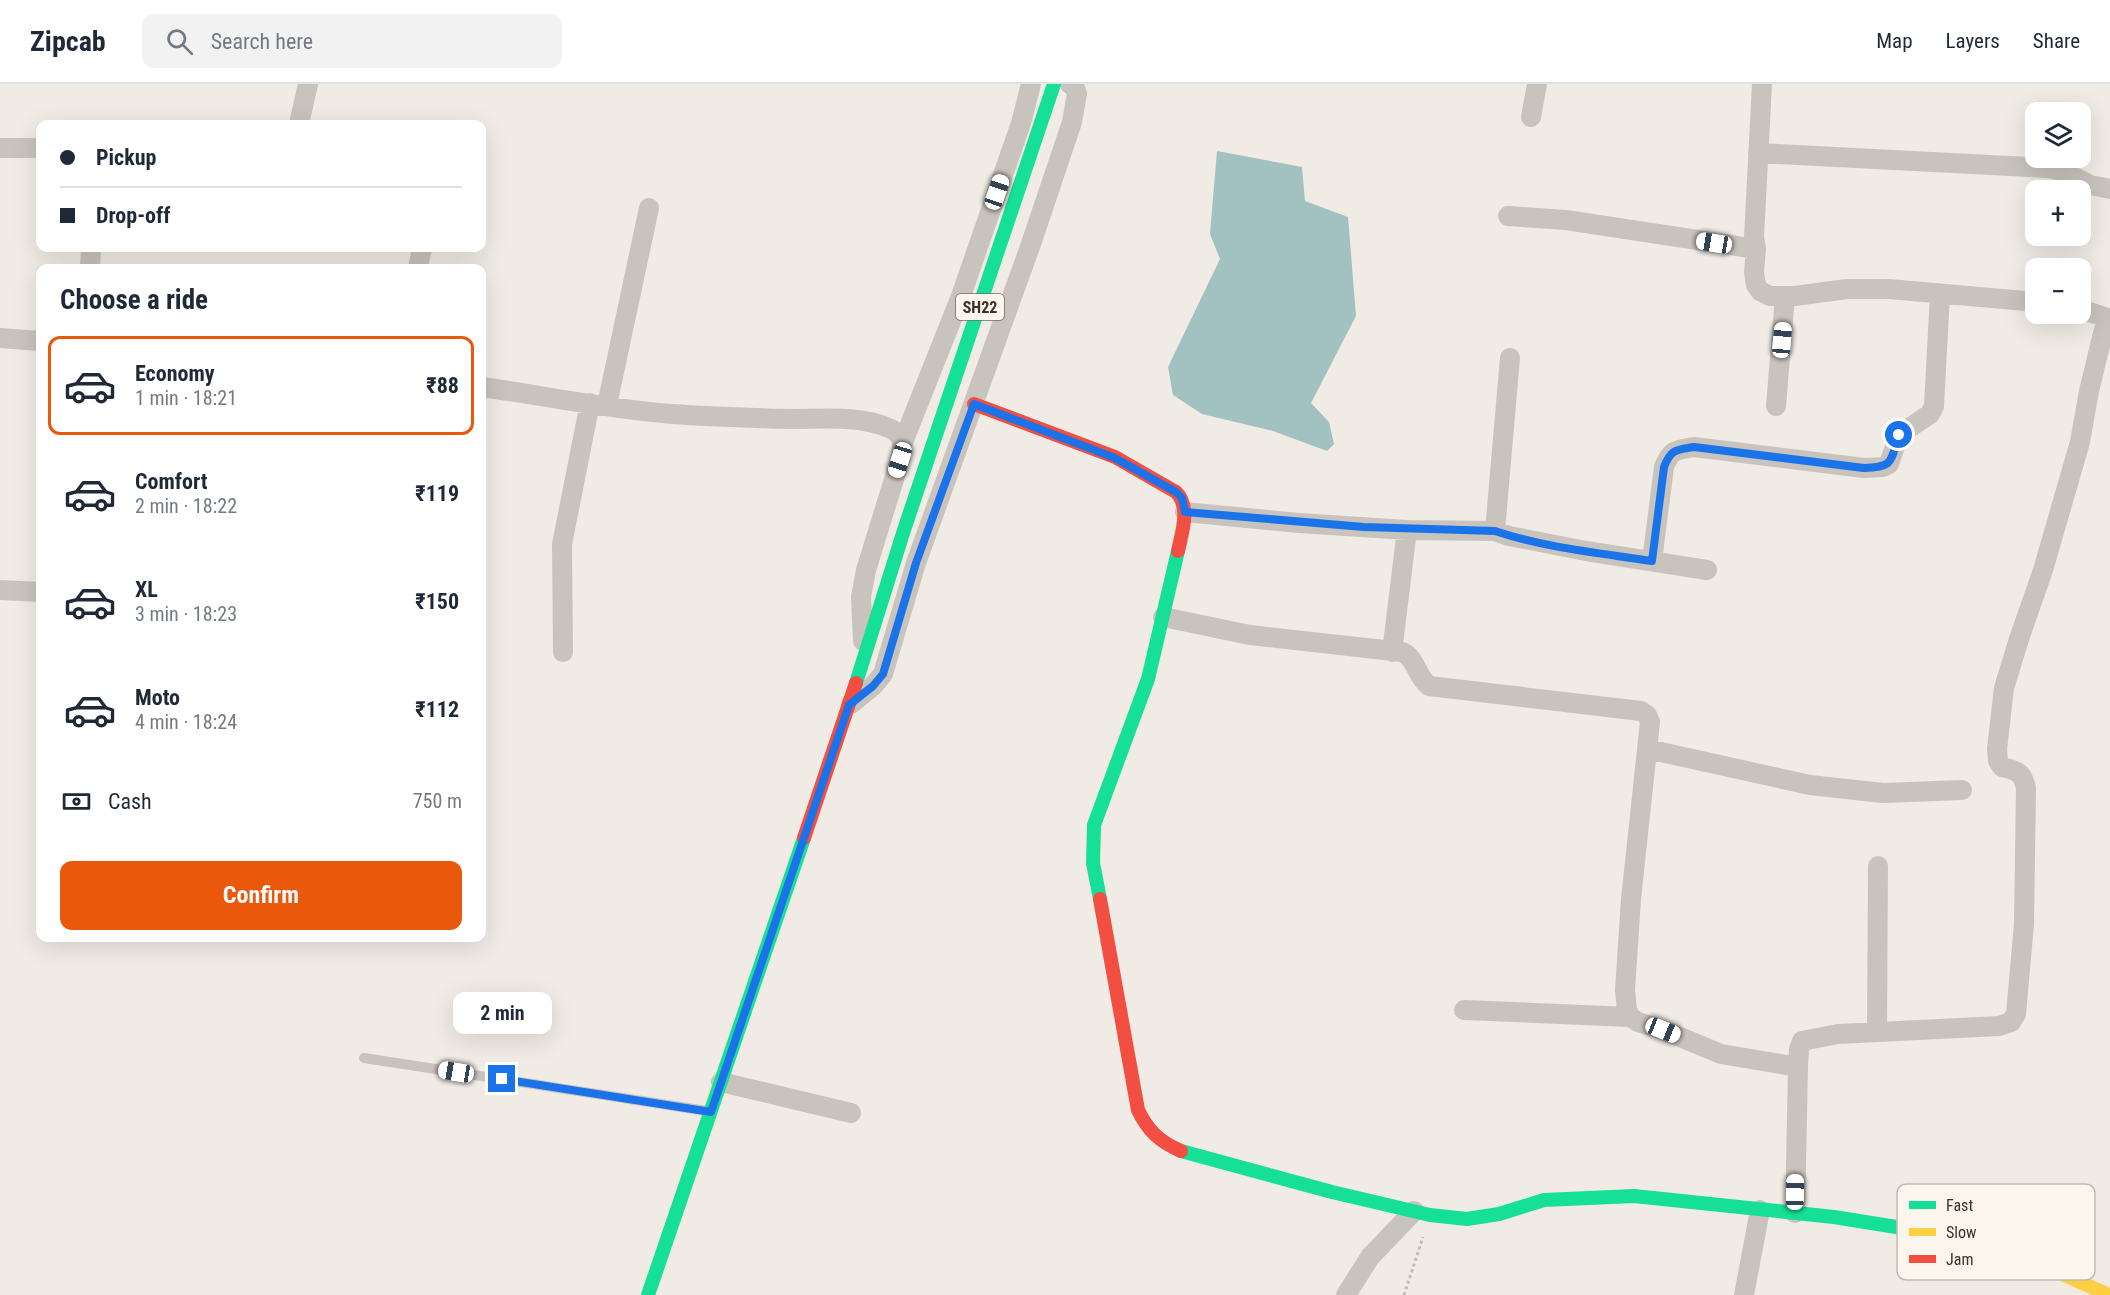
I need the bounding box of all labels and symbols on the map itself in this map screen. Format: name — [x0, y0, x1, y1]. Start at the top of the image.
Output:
car — [983, 172, 1011, 212]
car — [1695, 231, 1733, 255]
road number: SH22 — [956, 294, 1004, 320]
car — [1771, 321, 1793, 359]
route start — [1885, 421, 1912, 448]
car — [886, 440, 914, 480]
callout: 2 min — [452, 992, 552, 1034]
car — [1643, 1015, 1683, 1045]
car — [437, 1060, 475, 1084]
route end — [488, 1065, 515, 1092]
car — [1786, 1174, 1804, 1210]
legend — [1897, 1184, 2095, 1280]
text: Fast — [1946, 1196, 1973, 1215]
text: Slow — [1946, 1223, 1976, 1242]
text: Jam — [1946, 1250, 1973, 1269]

